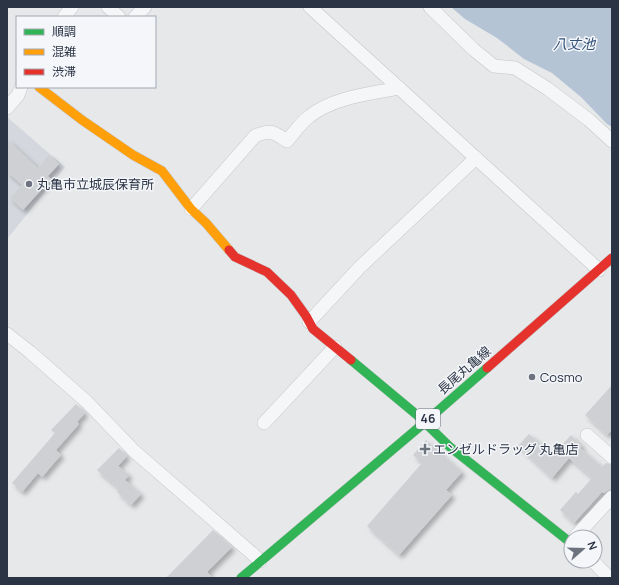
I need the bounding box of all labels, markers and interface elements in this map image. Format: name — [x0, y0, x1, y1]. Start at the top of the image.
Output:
legend — [16, 16, 156, 88]
text: 順調 — [52, 23, 76, 40]
water label: 八丈池 — [553, 34, 597, 53]
text: 混雑 — [52, 43, 76, 60]
text: 渋滞 — [52, 63, 76, 80]
place label: 丸亀市立城辰保育所 — [37, 175, 154, 193]
marker: 丸亀市立城辰保育所 — [24, 179, 34, 189]
street label: 長尾丸亀線 — [434, 342, 494, 398]
place label: Cosmo — [540, 368, 583, 386]
marker: Cosmo — [527, 372, 537, 382]
road number: 46 — [416, 409, 440, 429]
place label: エンゼルドラッグ 丸亀店 — [433, 440, 579, 458]
marker: エンゼルドラッグ 丸亀店 — [420, 444, 430, 454]
north arrow — [563, 529, 603, 569]
text: N — [584, 539, 601, 552]

